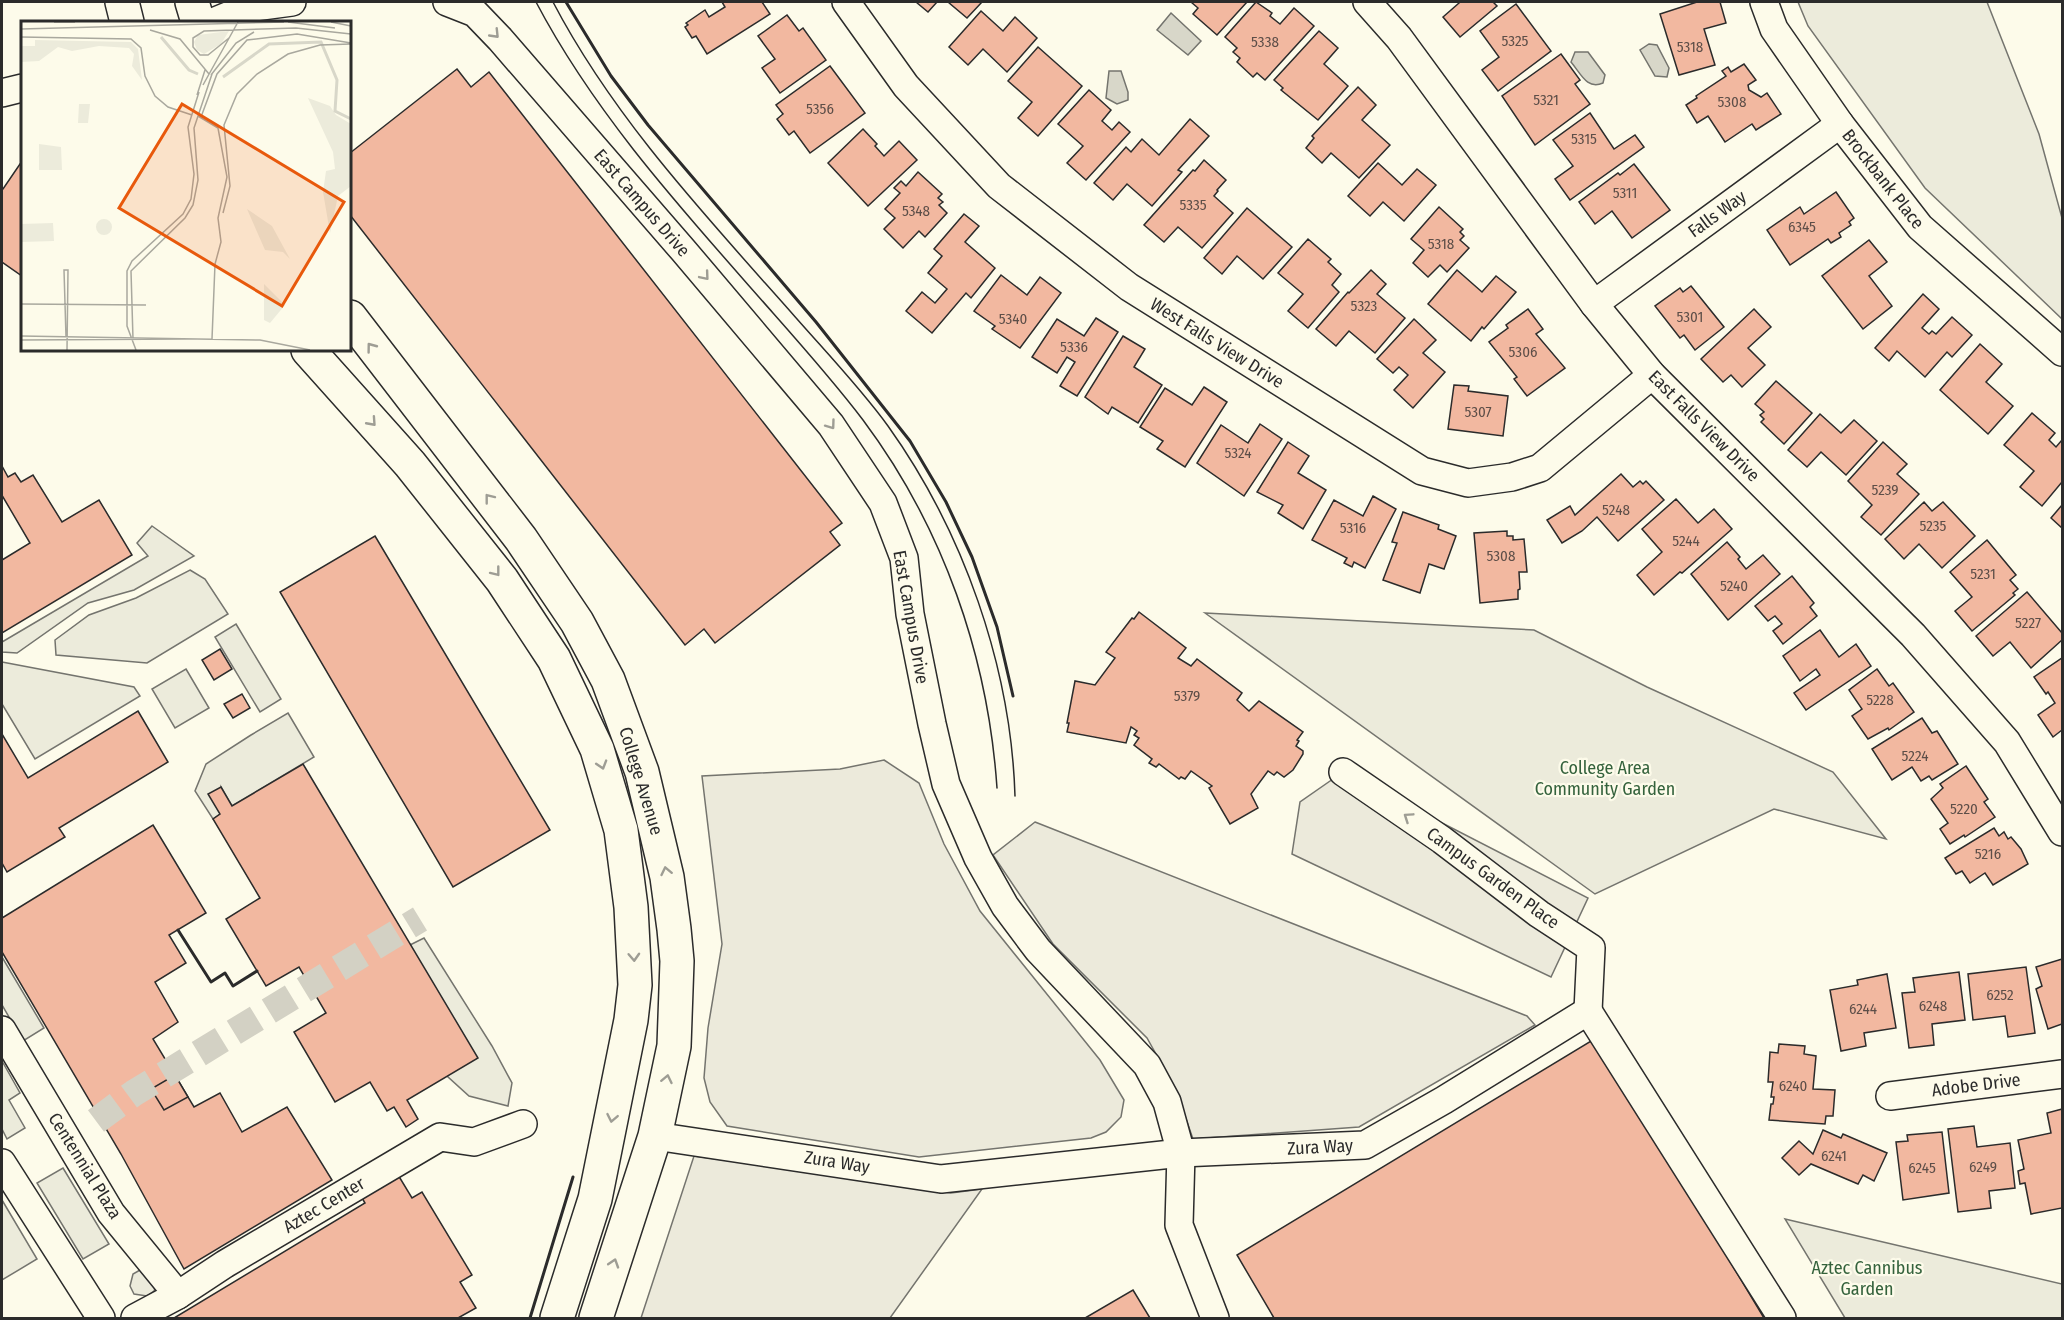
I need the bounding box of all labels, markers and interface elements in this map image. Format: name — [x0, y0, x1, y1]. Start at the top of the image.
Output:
inset map — [21, 21, 351, 351]
one-way arrow — [487, 26, 498, 37]
house number: 5325 — [1502, 32, 1529, 50]
house number: 5338 — [1251, 33, 1279, 51]
house number: 5318 — [1677, 38, 1703, 56]
house number: 5321 — [1533, 91, 1559, 109]
house number: 5308 — [1718, 93, 1746, 111]
house number: 5356 — [806, 100, 834, 118]
street label: Brockbank Place — [1837, 125, 1929, 233]
house number: 5315 — [1571, 130, 1597, 148]
street label: East Campus Drive — [589, 145, 695, 261]
house number: 5311 — [1613, 184, 1637, 202]
street label: Falls Way — [1684, 186, 1750, 242]
house number: 5335 — [1179, 196, 1207, 214]
house number: 5348 — [902, 202, 930, 220]
house number: 6345 — [1788, 218, 1816, 236]
house number: 5318 — [1428, 235, 1454, 253]
one-way arrow — [698, 269, 709, 280]
street label: West Falls View Drive — [1146, 293, 1288, 393]
house number: 5323 — [1351, 297, 1378, 315]
house number: 5301 — [1677, 308, 1703, 326]
house number: 5340 — [999, 310, 1027, 328]
house number: 5336 — [1060, 338, 1088, 356]
one-way arrow — [368, 342, 379, 353]
house number: 5306 — [1509, 343, 1537, 361]
street label: East Falls View Drive — [1644, 366, 1764, 486]
house number: 5307 — [1464, 403, 1492, 421]
one-way arrow — [365, 415, 376, 426]
one-way arrow — [823, 419, 834, 430]
house number: 5324 — [1224, 444, 1252, 462]
house number: 5239 — [1871, 481, 1899, 499]
one-way arrow — [485, 494, 496, 505]
house number: 5248 — [1602, 501, 1630, 519]
house number: 5235 — [1920, 517, 1947, 535]
house number: 5316 — [1340, 519, 1366, 537]
house number: 5244 — [1672, 532, 1700, 550]
house number: 5308 — [1487, 547, 1515, 565]
street label: East Campus Drive — [888, 548, 934, 686]
house number: 5231 — [1970, 565, 1996, 583]
one-way arrow — [489, 566, 500, 577]
house number: 5240 — [1720, 577, 1748, 595]
house number: 5227 — [2015, 614, 2041, 632]
house number: 5379 — [1174, 687, 1200, 705]
house number: 5228 — [1866, 691, 1894, 709]
street label: College Avenue — [614, 724, 668, 838]
house number: 5224 — [1902, 747, 1928, 765]
park label: College Area Community Garden — [1535, 757, 1675, 800]
one-way arrow — [595, 759, 607, 770]
house number: 5220 — [1950, 800, 1978, 818]
one-way arrow — [1403, 813, 1414, 824]
street label: Campus Garden Place — [1422, 822, 1564, 934]
house number: 5216 — [1975, 845, 2001, 863]
one-way arrow — [660, 867, 673, 877]
one-way arrow — [627, 952, 640, 961]
house number: 6252 — [1986, 986, 2014, 1004]
house number: 6248 — [1919, 997, 1947, 1015]
house number: 6244 — [1849, 1000, 1877, 1018]
street label: Adobe Drive — [1930, 1069, 2022, 1101]
one-way arrow — [660, 1074, 673, 1084]
house number: 6240 — [1779, 1077, 1807, 1095]
street label: Centennial Plaza — [44, 1109, 127, 1223]
one-way arrow — [606, 1113, 619, 1123]
street label: Zura Way — [1287, 1134, 1353, 1160]
street label: Zura Way — [803, 1146, 871, 1178]
house number: 6241 — [1821, 1147, 1847, 1165]
house number: 6249 — [1969, 1158, 1997, 1176]
house number: 6245 — [1908, 1159, 1936, 1177]
street label: Aztec Center — [279, 1172, 369, 1238]
park label: Aztec Cannibus Garden — [1812, 1257, 1923, 1300]
one-way arrow — [607, 1258, 619, 1269]

